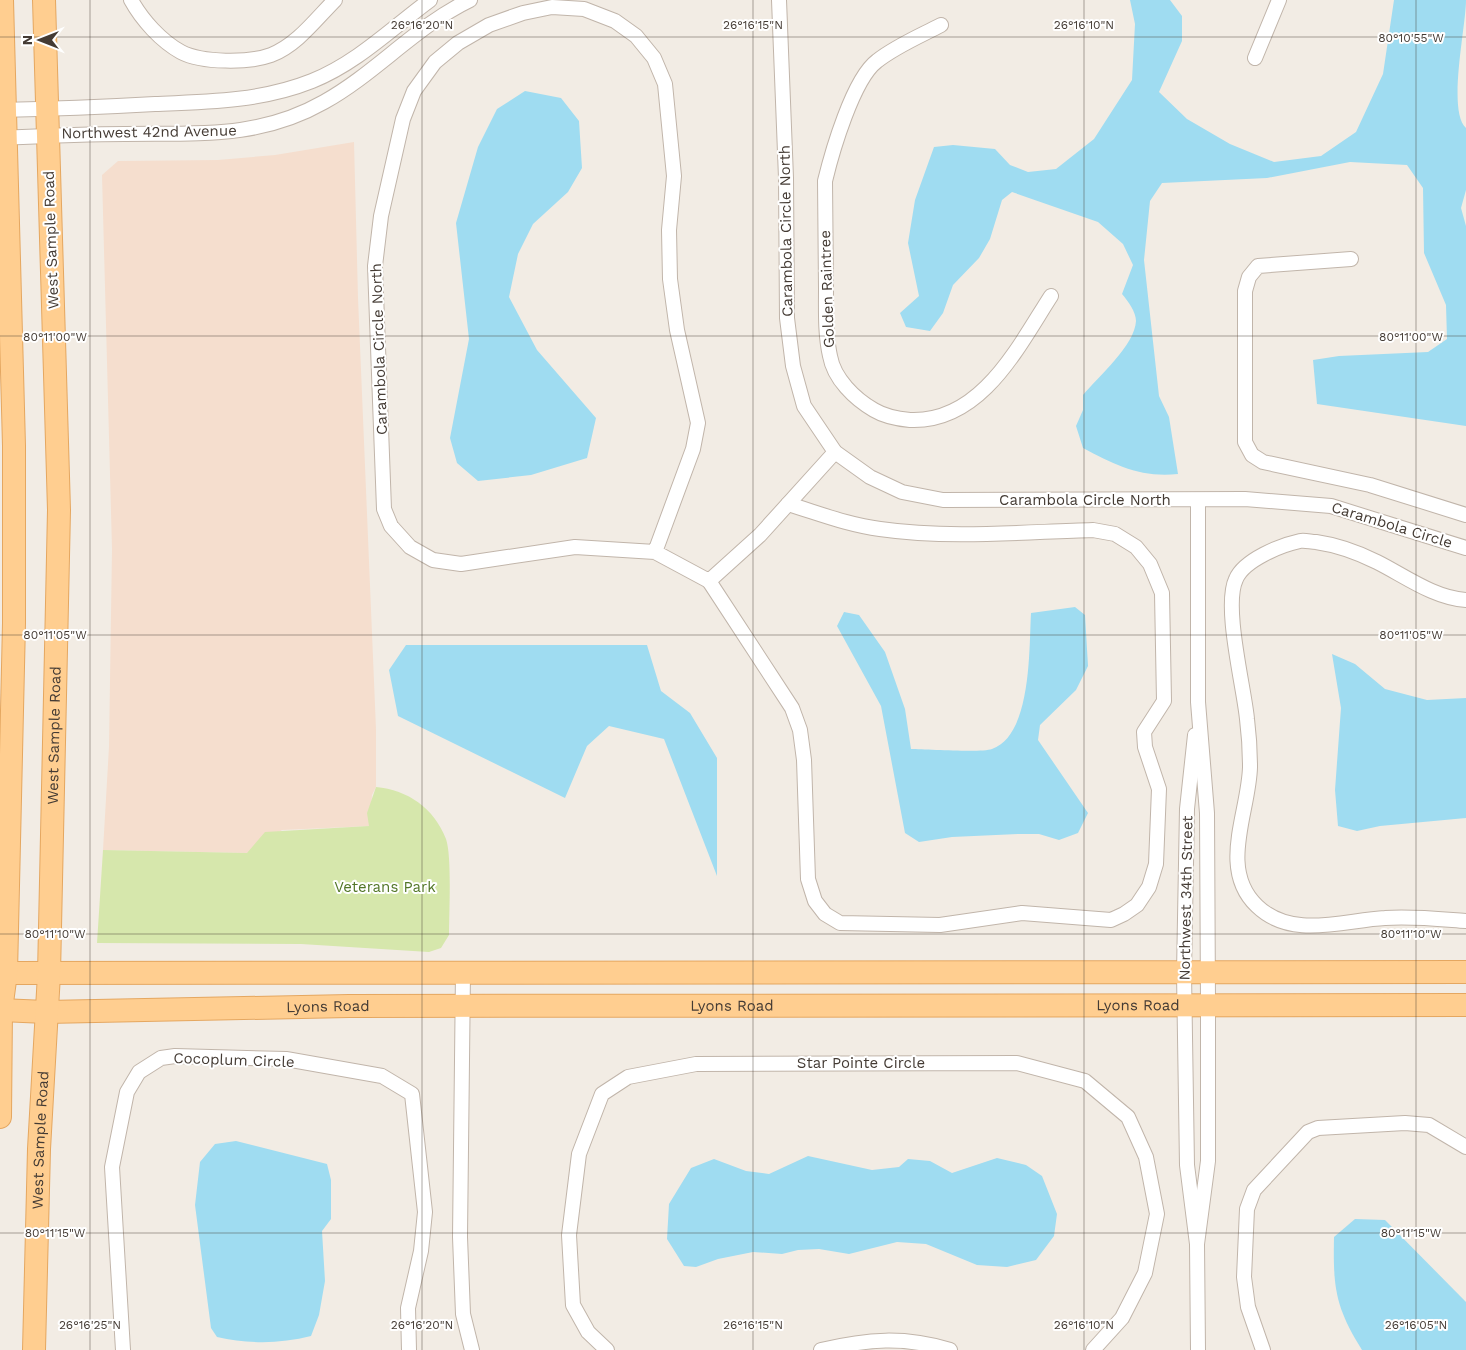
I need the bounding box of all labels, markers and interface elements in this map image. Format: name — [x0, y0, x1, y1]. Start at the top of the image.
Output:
north arrow — [15, 15, 65, 65]
text: 26°16'20"N — [391, 18, 453, 32]
text: 26°16'15"N — [723, 18, 783, 32]
text: 26°16'10"N — [1054, 18, 1114, 32]
text: 80°10'55"W — [1378, 31, 1444, 45]
text: N — [19, 35, 35, 45]
street label: Northwest 42nd Avenue — [61, 121, 237, 143]
street label: Carambola Circle North — [776, 145, 796, 317]
street label: West Sample Road — [40, 170, 62, 310]
street label: Golden Raintree — [816, 230, 838, 348]
street label: Carambola Circle North — [367, 263, 391, 435]
text: 80°11'00"W — [23, 330, 87, 344]
text: 80°11'00"W — [1379, 330, 1443, 344]
street label: Carambola Circle North — [999, 491, 1171, 509]
street label: Carambola Circle — [1329, 498, 1455, 552]
text: 80°11'05"W — [23, 628, 87, 642]
text: 80°11'05"W — [1379, 628, 1443, 642]
street label: West Sample Road — [44, 666, 65, 805]
street label: Northwest 34th Street — [1176, 815, 1196, 981]
park label: Veterans Park — [334, 878, 436, 896]
text: 80°11'10"W — [24, 927, 86, 941]
text: 80°11'10"W — [1380, 927, 1442, 941]
street label: Lyons Road — [1096, 996, 1180, 1014]
street label: Lyons Road — [286, 997, 370, 1016]
street label: Lyons Road — [690, 997, 774, 1015]
street label: Cocoplum Circle — [173, 1049, 295, 1071]
street label: Star Pointe Circle — [797, 1054, 925, 1072]
street label: West Sample Road — [29, 1070, 52, 1210]
text: 80°11'15"W — [25, 1226, 86, 1240]
text: 80°11'15"W — [1381, 1226, 1442, 1240]
text: 26°16'25"N — [59, 1318, 121, 1332]
text: 26°16'20"N — [391, 1318, 453, 1332]
text: 26°16'15"N — [723, 1318, 783, 1332]
text: 26°16'10"N — [1054, 1318, 1114, 1332]
text: 26°16'05"N — [1385, 1318, 1447, 1332]

